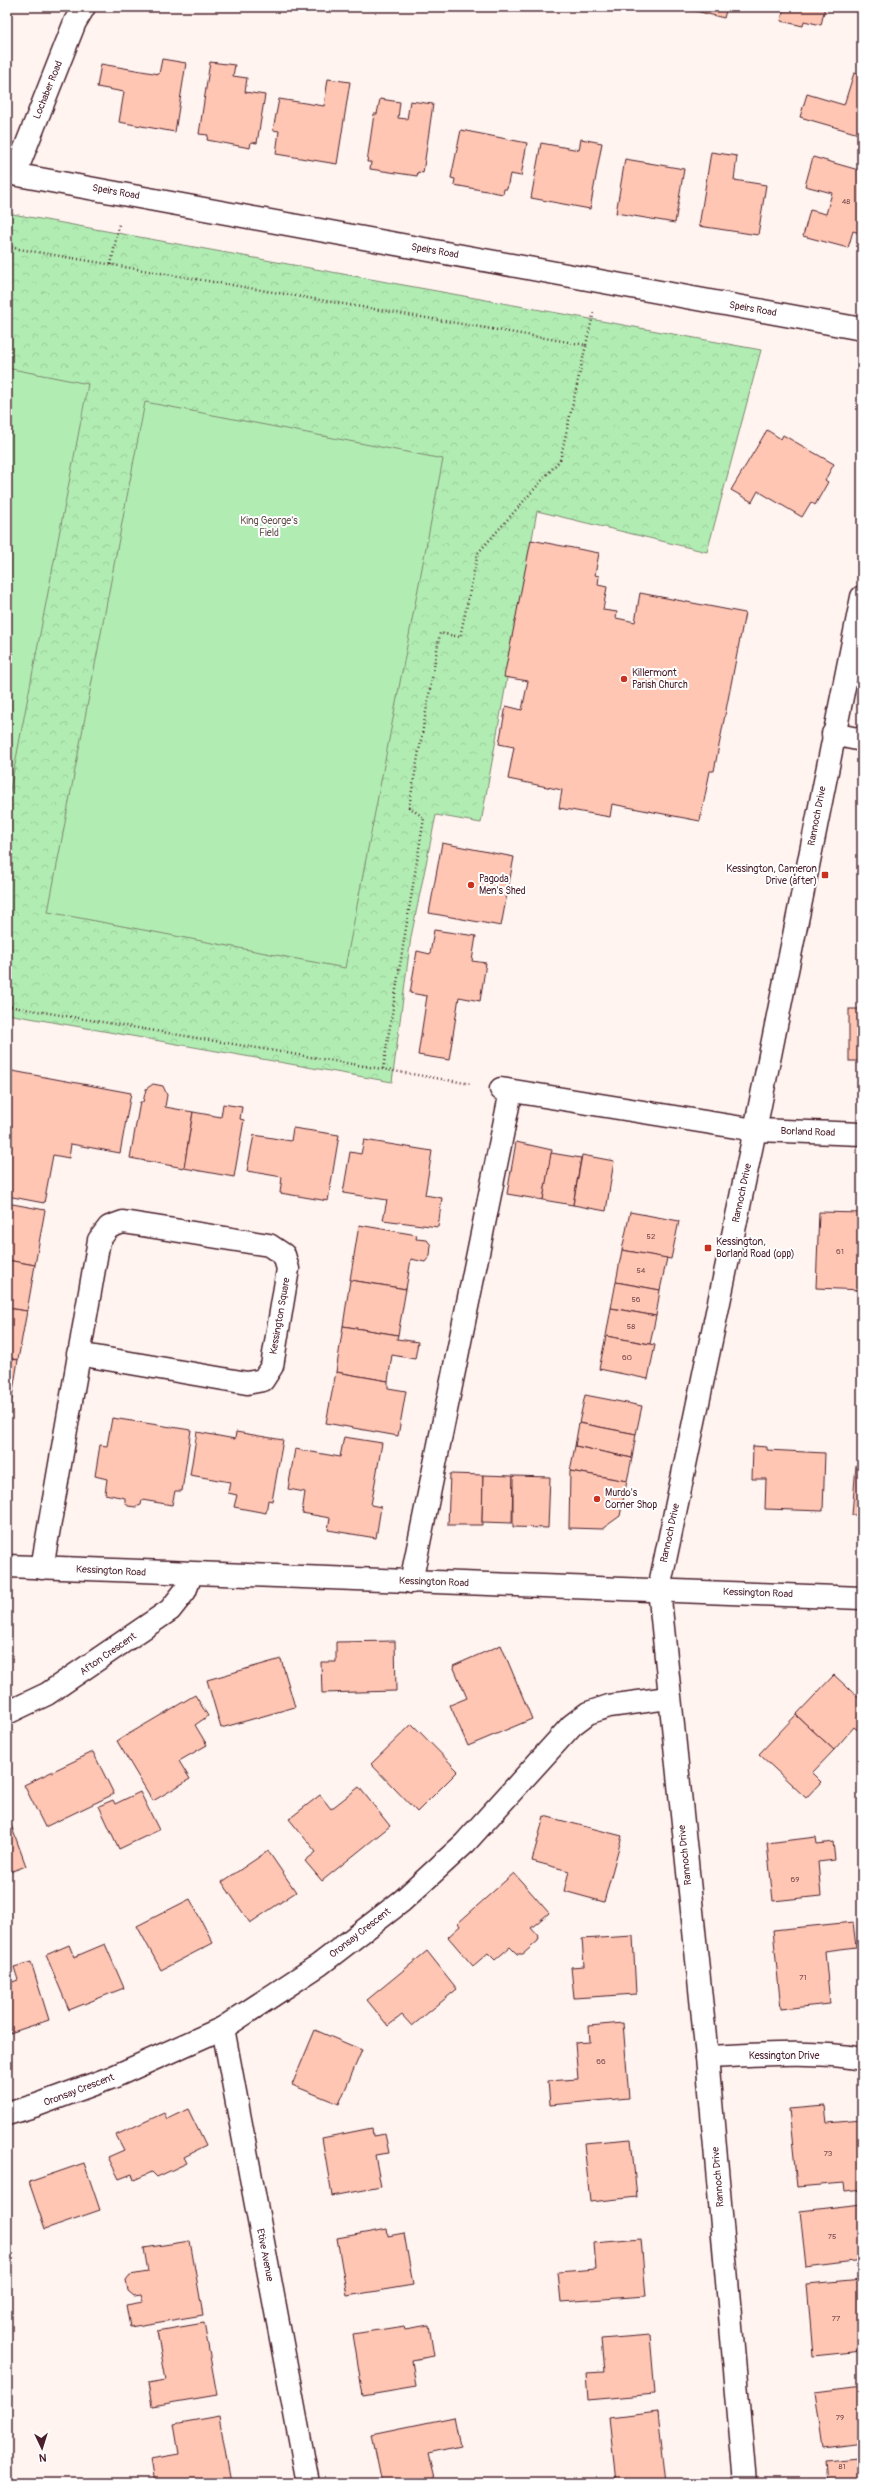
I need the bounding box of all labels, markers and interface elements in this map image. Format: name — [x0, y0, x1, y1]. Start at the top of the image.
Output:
street label: Lochaber Road — [31, 59, 65, 121]
street label: Speirs Road — [91, 182, 141, 202]
house number: 48 — [842, 197, 850, 206]
street label: Speirs Road — [410, 241, 460, 261]
street label: Speirs Road — [728, 299, 778, 319]
park label: King George's Field — [240, 515, 298, 539]
place label: Killermont Parish Church — [632, 667, 688, 691]
marker: Killermont Parish Church — [619, 674, 629, 684]
street label: Rannoch Drive — [805, 785, 829, 847]
place label: Kessington, Cameron Drive (after) — [726, 863, 817, 887]
marker: Kessington, Cameron Drive (after) — [820, 870, 830, 880]
place label: Pagoda Men's Shed — [479, 873, 526, 897]
marker: Pagoda Men's Shed — [466, 880, 476, 890]
street label: Borland Road — [780, 1125, 836, 1139]
street label: Rannoch Drive — [730, 1162, 754, 1224]
house number: 52 — [647, 1232, 656, 1241]
place label: Kessington, Borland Road (opp) — [716, 1236, 795, 1260]
marker: Kessington, Borland Road (opp) — [703, 1243, 713, 1253]
house number: 61 — [836, 1247, 844, 1256]
house number: 54 — [637, 1266, 646, 1275]
street label: Kessington Square — [267, 1277, 293, 1355]
house number: 56 — [632, 1295, 641, 1304]
house number: 58 — [627, 1322, 635, 1331]
house number: 60 — [622, 1353, 633, 1362]
place label: Murdo's Corner Shop — [605, 1487, 657, 1511]
marker: Murdo's Corner Shop — [592, 1494, 602, 1504]
street label: Rannoch Drive — [658, 1502, 682, 1564]
street label: Kessington Road — [76, 1563, 146, 1579]
street label: Kessington Road — [399, 1575, 469, 1589]
street label: Kessington Road — [723, 1586, 793, 1600]
street label: Afton Crescent — [78, 1630, 139, 1678]
street label: Rannoch Drive — [676, 1824, 694, 1886]
house number: 69 — [791, 1875, 799, 1884]
street label: Oronsay Crescent — [327, 1905, 394, 1961]
house number: 71 — [799, 1973, 807, 1982]
street label: Kessington Drive — [749, 2050, 819, 2062]
house number: 66 — [596, 2057, 606, 2066]
street label: Oronsay Crescent — [42, 2071, 117, 2109]
street label: Rannoch Drive — [709, 2146, 727, 2208]
house number: 73 — [824, 2149, 833, 2158]
street label: Etive Avenue — [254, 2228, 276, 2283]
house number: 75 — [828, 2232, 836, 2241]
house number: 77 — [832, 2314, 841, 2323]
house number: 79 — [836, 2413, 844, 2422]
north arrow — [22, 2428, 62, 2468]
text: N — [38, 2451, 47, 2464]
house number: 81 — [838, 2462, 846, 2471]

